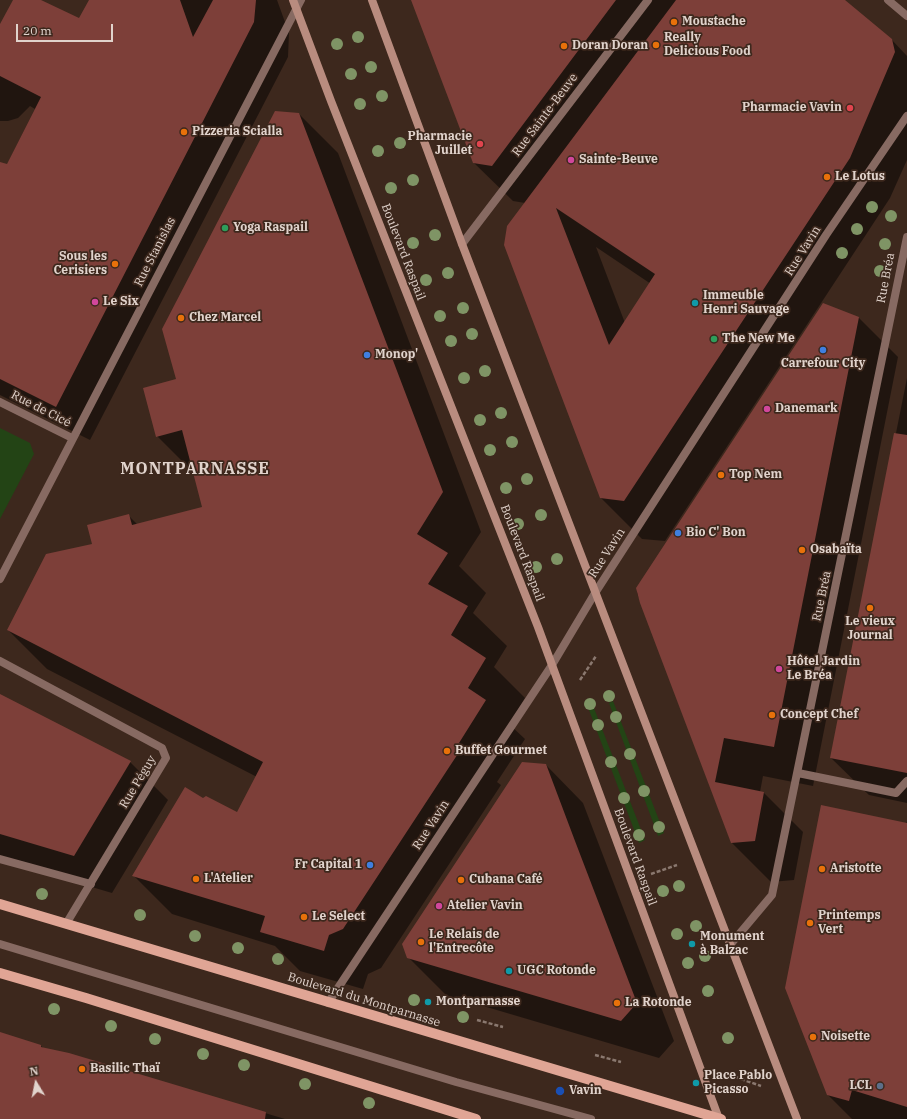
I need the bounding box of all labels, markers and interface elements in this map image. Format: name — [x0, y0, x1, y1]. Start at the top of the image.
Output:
place label: Moustache — [682, 15, 746, 29]
scale bar — [18, 16, 115, 42]
marker: Moustache — [669, 17, 679, 27]
text: 20 m — [23, 23, 52, 38]
place label: Really Delicious Food — [664, 31, 751, 59]
place label: Doran Doran — [572, 39, 648, 53]
marker: Really Delicious Food — [651, 40, 661, 50]
marker: Doran Doran — [559, 41, 569, 51]
street label: Rue Sainte-Beuve — [509, 71, 581, 159]
place label: Pharmacie Vavin — [742, 101, 842, 115]
marker: Pharmacie Vavin — [845, 103, 855, 113]
place label: Pizzeria Scialla — [192, 125, 282, 139]
marker: Pizzeria Scialla — [179, 127, 189, 137]
place label: Pharmacie Juillet — [408, 130, 472, 158]
marker: Pharmacie Juillet — [475, 139, 485, 149]
place label: Sainte-Beuve — [579, 153, 658, 167]
marker: Sainte-Beuve — [566, 155, 576, 165]
place label: Le Lotus — [835, 170, 885, 184]
marker: Le Lotus — [822, 172, 832, 182]
street label: Boulevard Raspail — [378, 202, 428, 302]
street label: Rue Stanislas — [131, 215, 179, 289]
place label: Yoga Raspail — [233, 221, 308, 235]
marker: Yoga Raspail — [220, 223, 230, 233]
street label: Rue Vavin — [782, 223, 824, 279]
place label: Sous les Cerisiers — [53, 250, 107, 278]
street label: Rue Bréa — [874, 252, 898, 304]
marker: Sous les Cerisiers — [110, 259, 120, 269]
place label: Immeuble Henri Sauvage — [703, 289, 789, 317]
place label: Le Six — [103, 295, 139, 309]
marker: Le Six — [90, 297, 100, 307]
marker: Immeuble Henri Sauvage — [690, 298, 700, 308]
place label: Chez Marcel — [189, 311, 261, 325]
marker: Chez Marcel — [176, 313, 186, 323]
place label: The New Me — [722, 332, 795, 346]
marker: The New Me — [709, 334, 719, 344]
marker: Carrefour City — [818, 345, 828, 355]
place label: Monop' — [375, 348, 418, 362]
marker: Monop' — [362, 350, 372, 360]
place label: Carrefour City — [781, 357, 865, 371]
street label: Rue de Cicé — [9, 388, 73, 430]
place label: Danemark — [775, 402, 838, 416]
marker: Danemark — [762, 404, 772, 414]
district label: MONTPARNASSE — [120, 459, 270, 479]
place label: Top Nem — [729, 468, 782, 482]
marker: Top Nem — [716, 470, 726, 480]
street label: Boulevard Raspail — [497, 503, 547, 603]
street label: Rue Vavin — [586, 526, 628, 580]
place label: Bio C' Bon — [686, 526, 746, 540]
marker: Bio C' Bon — [673, 528, 683, 538]
place label: Osabaïta — [810, 543, 862, 557]
marker: Osabaïta — [797, 545, 807, 555]
street label: Rue Bréa — [810, 570, 834, 622]
marker: Le vieux Journal — [865, 603, 875, 613]
place label: Le vieux Journal — [845, 615, 895, 643]
place label: Hôtel Jardin Le Bréa — [787, 655, 860, 683]
marker: Hôtel Jardin Le Bréa — [774, 664, 784, 674]
place label: Concept Chef — [780, 708, 858, 722]
marker: Concept Chef — [767, 710, 777, 720]
place label: Buffet Gourmet — [455, 744, 547, 758]
marker: Buffet Gourmet — [442, 746, 452, 756]
street label: Rue Péguy — [117, 753, 159, 811]
street label: Rue Vavin — [410, 798, 452, 852]
street label: Boulevard Raspail — [611, 806, 659, 908]
place label: Fr Capital 1 — [294, 858, 362, 872]
marker: Fr Capital 1 — [365, 860, 375, 870]
place label: Aristotte — [830, 862, 882, 876]
marker: Aristotte — [817, 864, 827, 874]
place label: L'Atelier — [204, 872, 253, 886]
place label: Cubana Café — [469, 873, 543, 887]
marker: L'Atelier — [191, 874, 201, 884]
marker: Cubana Café — [456, 875, 466, 885]
place label: Atelier Vavin — [447, 899, 523, 913]
marker: Atelier Vavin — [434, 901, 444, 911]
place label: Printemps Vert — [818, 909, 881, 937]
place label: Le Select — [312, 910, 365, 924]
marker: Le Select — [299, 912, 309, 922]
marker: Printemps Vert — [805, 918, 815, 928]
place label: Le Relais de l'Entrecôte — [429, 928, 499, 956]
place label: Monument à Balzac — [700, 930, 764, 958]
marker: Le Relais de l'Entrecôte — [416, 937, 426, 947]
marker: Monument à Balzac — [687, 939, 697, 949]
place label: UGC Rotonde — [517, 964, 596, 978]
marker: UGC Rotonde — [504, 966, 514, 976]
street label: Boulevard du Montparnasse — [286, 970, 442, 1030]
place label: Montparnasse — [436, 995, 520, 1009]
place label: La Rotonde — [625, 996, 691, 1010]
marker: Montparnasse — [423, 997, 433, 1007]
marker: La Rotonde — [612, 998, 622, 1008]
place label: Noisette — [821, 1030, 870, 1044]
marker: Noisette — [808, 1032, 818, 1042]
place label: Basilic Thaï — [90, 1062, 160, 1076]
north arrow — [16, 1063, 56, 1103]
text: N — [28, 1064, 39, 1079]
marker: Basilic Thaï — [77, 1064, 87, 1074]
place label: Place Pablo Picasso — [704, 1069, 772, 1097]
marker: Place Pablo Picasso — [691, 1078, 701, 1088]
place label: LCL — [849, 1079, 872, 1093]
marker: LCL — [875, 1081, 885, 1091]
place label: Vavin — [569, 1084, 602, 1098]
marker: Vavin — [554, 1085, 566, 1097]

